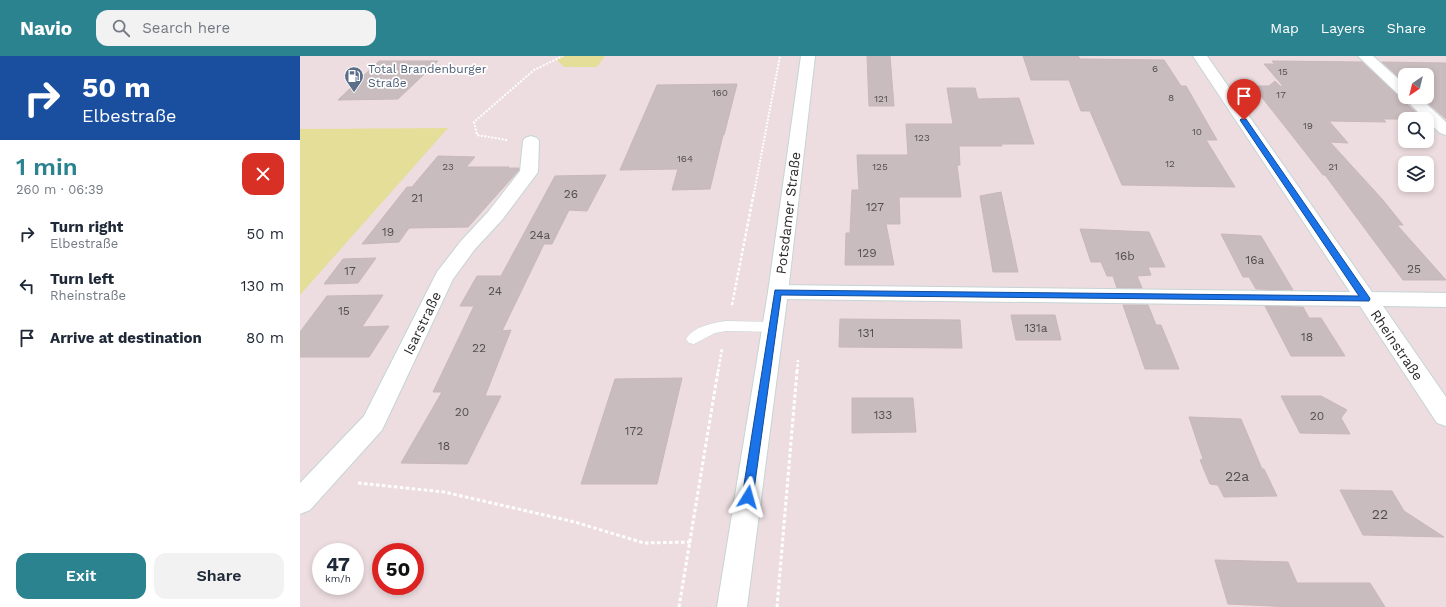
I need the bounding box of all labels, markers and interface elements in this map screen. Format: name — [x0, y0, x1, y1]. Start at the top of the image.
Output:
search box — [96, 10, 376, 46]
text: Navio — [20, 17, 72, 40]
icon: search — [110, 17, 132, 39]
text: Search here — [142, 19, 230, 37]
text: Map — [1270, 20, 1299, 36]
text: Layers — [1321, 20, 1365, 36]
text: Share — [1387, 20, 1426, 36]
place label: Total Brandenburger Straße — [368, 62, 487, 90]
house number: 6 — [1152, 63, 1158, 74]
fuel station icon: Total Brandenburger Straße — [343, 65, 365, 93]
house number: 15 — [1278, 66, 1288, 77]
north arrow — [1398, 68, 1434, 104]
map controls — [1398, 68, 1434, 192]
text: 50 m — [82, 71, 151, 104]
icon: right — [16, 72, 68, 124]
pin — [1227, 79, 1261, 120]
icon: arrive — [1233, 85, 1255, 107]
house number: 160 — [712, 87, 728, 98]
house number: 17 — [1276, 89, 1286, 100]
house number: 8 — [1168, 92, 1174, 103]
house number: 121 — [874, 93, 888, 104]
text: Elbestraße — [82, 105, 176, 126]
button: search — [1398, 112, 1434, 148]
house number: 19 — [1303, 120, 1313, 131]
house number: 10 — [1192, 126, 1202, 137]
house number: 123 — [914, 132, 930, 143]
street label: Potsdamer Straße — [773, 151, 803, 275]
text: 1 min — [16, 153, 78, 181]
button: close — [242, 153, 284, 195]
house number: 164 — [677, 153, 693, 164]
button: layers — [1398, 156, 1434, 192]
house number: 12 — [1165, 158, 1175, 169]
house number: 23 — [442, 161, 454, 172]
house number: 125 — [872, 161, 888, 172]
house number: 21 — [1328, 161, 1338, 172]
text: 260 m · 06:39 — [16, 182, 104, 197]
house number: 26 — [564, 187, 578, 201]
house number: 21 — [411, 191, 423, 205]
house number: 127 — [866, 200, 884, 214]
text: Turn right — [50, 218, 123, 236]
icon: right — [16, 223, 38, 245]
text: 50 m — [247, 225, 284, 243]
house number: 19 — [382, 225, 394, 239]
house number: 24a — [530, 228, 551, 242]
text: Elbestraße — [50, 236, 118, 251]
house number: 129 — [857, 246, 877, 260]
house number: 16b — [1115, 249, 1135, 263]
house number: 16a — [1246, 253, 1265, 267]
house number: 25 — [1407, 262, 1421, 276]
house number: 17 — [344, 264, 356, 278]
text: Turn left — [50, 270, 114, 288]
icon: left — [16, 275, 38, 297]
text: 130 m — [241, 277, 284, 295]
house number: 24 — [488, 284, 502, 298]
text: Rheinstraße — [50, 288, 126, 303]
street label: Isarstraße — [400, 289, 444, 357]
house number: 15 — [338, 304, 350, 318]
street label: Rheinstraße — [1368, 307, 1426, 383]
house number: 131a — [1024, 321, 1048, 335]
house number: 131 — [858, 326, 874, 340]
icon: arrive — [16, 327, 38, 349]
text: Arrive at destination — [50, 329, 202, 347]
text: 80 m — [246, 329, 284, 347]
house number: 18 — [1301, 330, 1313, 344]
house number: 22 — [472, 341, 486, 355]
house number: 20 — [455, 405, 469, 419]
house number: 133 — [874, 408, 892, 422]
house number: 20 — [1310, 409, 1324, 423]
house number: 172 — [625, 424, 643, 438]
house number: 18 — [438, 439, 450, 453]
house number: 22a — [1225, 468, 1249, 484]
position arrow — [727, 476, 769, 518]
house number: 22 — [1372, 506, 1388, 522]
speed limit sign: 50 — [372, 543, 424, 595]
text: 47 — [326, 552, 350, 576]
button: Exit — [16, 553, 146, 599]
button: Share — [154, 553, 284, 599]
text: km/h — [325, 573, 351, 584]

